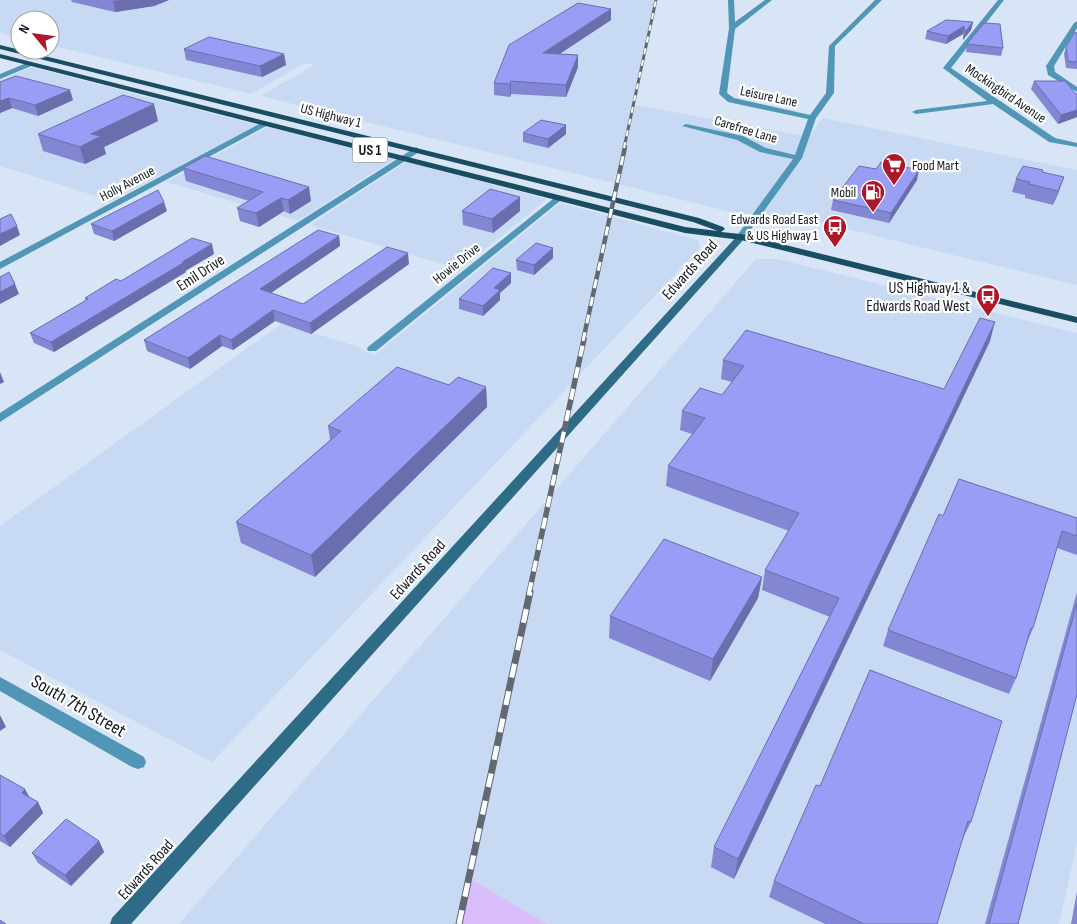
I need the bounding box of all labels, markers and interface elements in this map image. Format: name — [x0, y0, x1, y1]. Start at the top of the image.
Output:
north arrow — [10, 10, 60, 60]
text: N — [15, 22, 33, 36]
street label: Mockingbird Avenue — [962, 60, 1049, 127]
street label: Leisure Lane — [739, 82, 799, 111]
street label: US Highway 1 — [299, 100, 363, 131]
street label: Carefree Lane — [712, 112, 779, 147]
road number: US 1 — [352, 138, 388, 162]
supermarket icon: Food Mart — [881, 152, 907, 186]
place label: Food Mart — [912, 157, 959, 174]
street label: Holly Avenue — [97, 162, 158, 205]
fuel station icon: Mobil — [860, 179, 886, 213]
place label: Mobil — [831, 184, 856, 201]
place label: Edwards Road East & US Highway 1 — [731, 211, 818, 244]
bus stop icon: Edwards Road East & US Highway 1 — [822, 214, 848, 248]
street label: Edwards Road — [658, 236, 722, 304]
street label: Howie Drive — [429, 239, 483, 287]
street label: Emil Drive — [173, 251, 228, 296]
place label: US Highway 1 & Edwards Road West — [866, 279, 970, 316]
bus stop icon: US Highway 1 & Edwards Road West — [975, 283, 1001, 317]
street label: Edwards Road — [386, 536, 450, 604]
street label: South 7th Street — [27, 670, 130, 743]
street label: Edwards Road — [114, 836, 178, 904]

